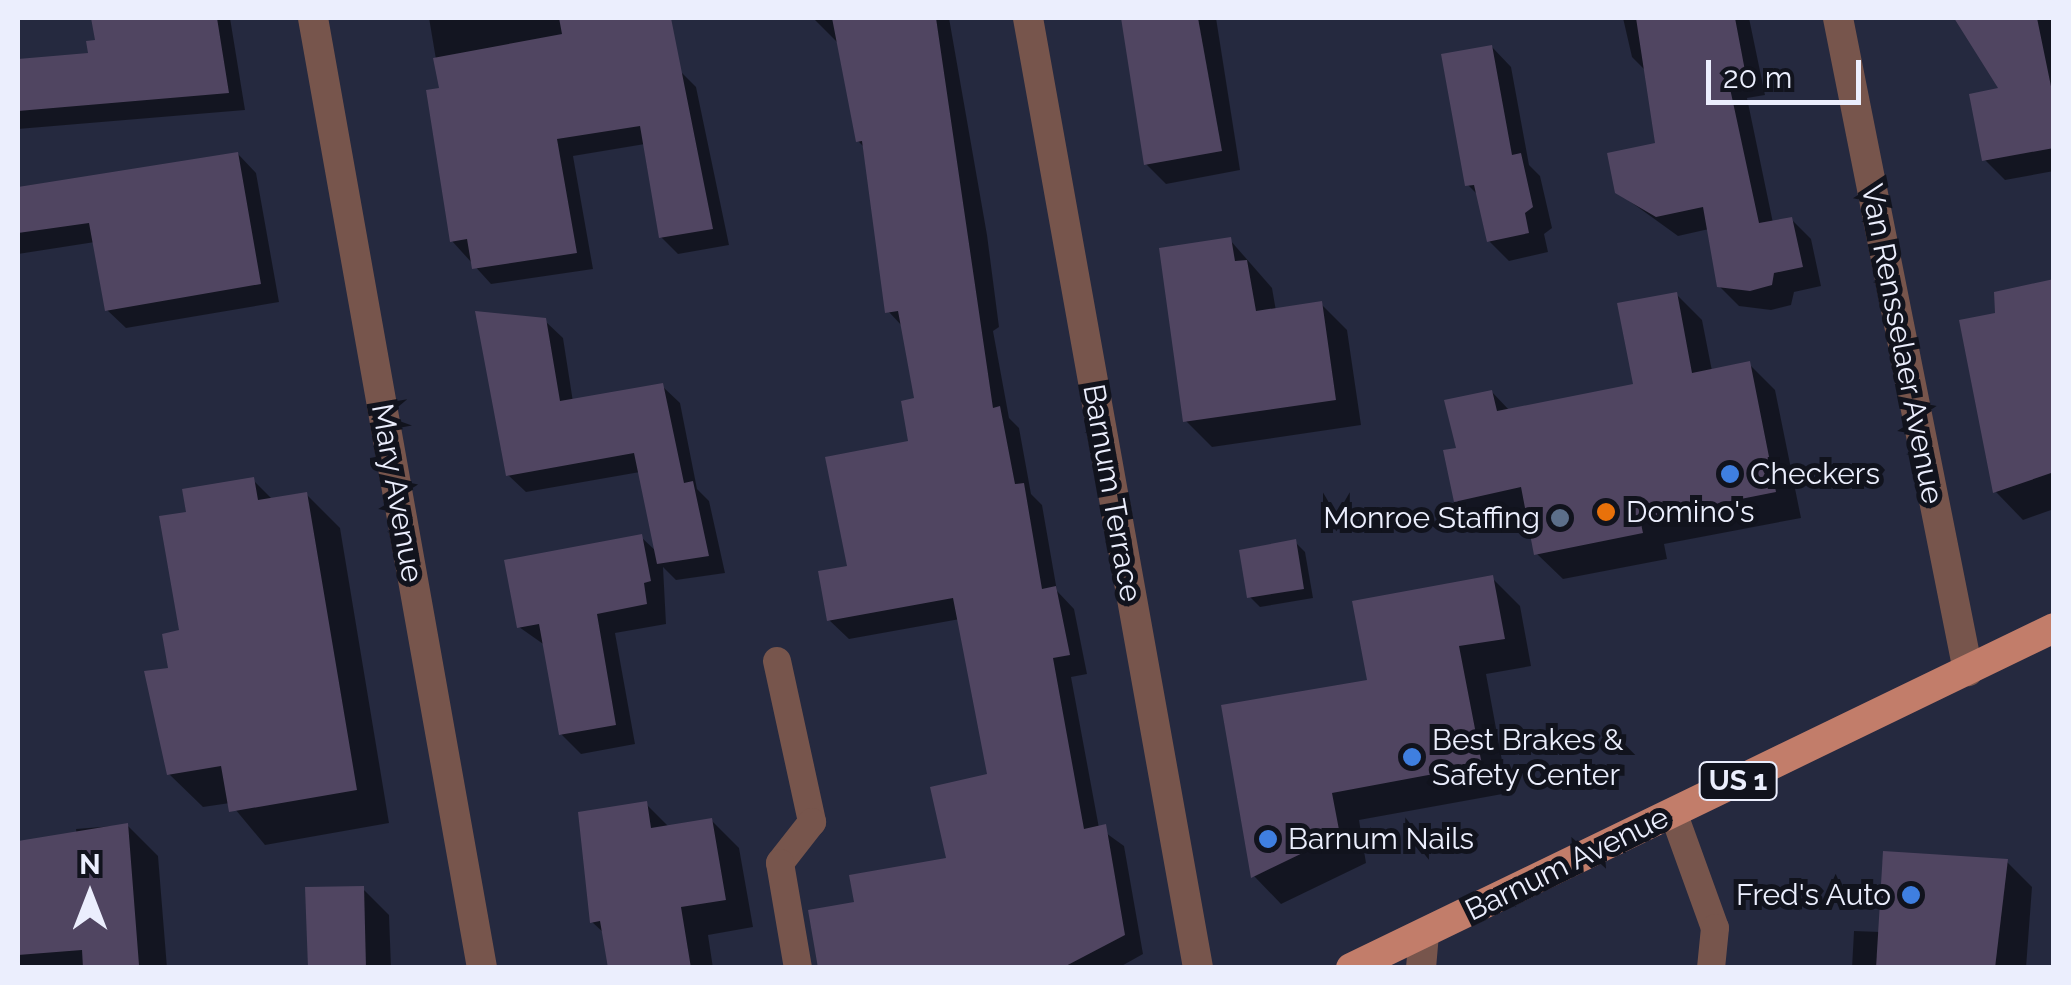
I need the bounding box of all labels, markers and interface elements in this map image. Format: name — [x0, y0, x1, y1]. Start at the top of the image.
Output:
scale bar — [1711, 40, 1866, 102]
text: 20 m — [1723, 60, 1792, 95]
street label: Van Rensselaer Avenue — [1853, 180, 1951, 508]
street label: Barnum Terrace — [1075, 381, 1149, 605]
street label: Mary Avenue — [363, 400, 431, 586]
place label: Checkers — [1750, 456, 1880, 492]
marker: Checkers — [1719, 463, 1741, 485]
place label: Domino's — [1626, 494, 1754, 530]
place label: Monroe Staffing — [1323, 500, 1540, 536]
marker: Domino's — [1595, 501, 1617, 523]
marker: Monroe Staffing — [1549, 507, 1571, 529]
place label: Best Brakes & Safety Center — [1432, 722, 1623, 792]
marker: Best Brakes & Safety Center — [1401, 746, 1423, 768]
road number: US 1 — [1698, 758, 1778, 804]
street label: Barnum Avenue — [1459, 799, 1675, 929]
place label: Barnum Nails — [1288, 821, 1474, 857]
marker: Barnum Nails — [1257, 828, 1279, 850]
north arrow — [40, 845, 140, 945]
text: N — [79, 848, 101, 881]
place label: Fred's Auto — [1735, 877, 1891, 913]
marker: Fred's Auto — [1900, 884, 1922, 906]

